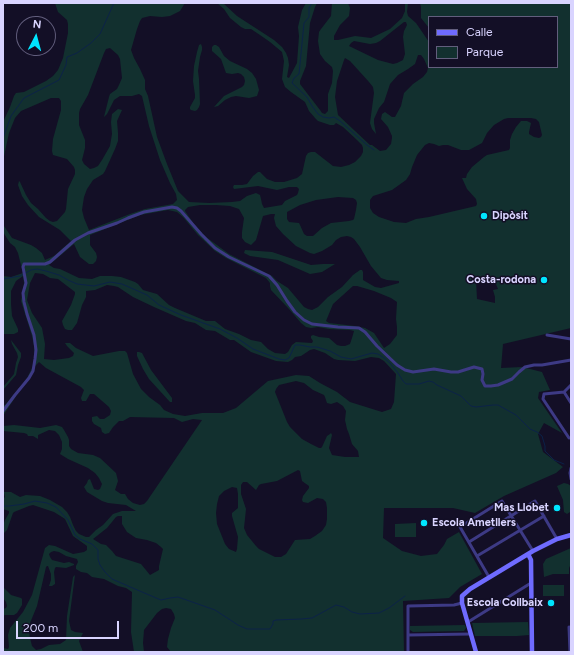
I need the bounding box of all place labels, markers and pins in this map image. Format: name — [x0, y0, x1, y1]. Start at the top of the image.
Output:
place label: Dipòsit — [492, 209, 528, 223]
marker: Dipòsit — [479, 211, 489, 221]
place label: Costa-rodona — [466, 273, 536, 287]
marker: Costa-rodona — [539, 275, 549, 285]
place label: Mas Llobet — [494, 501, 549, 515]
marker: Mas Llobet — [552, 503, 562, 513]
place label: Escola Ametllers — [432, 516, 516, 530]
marker: Escola Ametllers — [419, 518, 429, 528]
place label: Escola Collbaix — [467, 596, 543, 610]
marker: Escola Collbaix — [546, 598, 556, 608]

